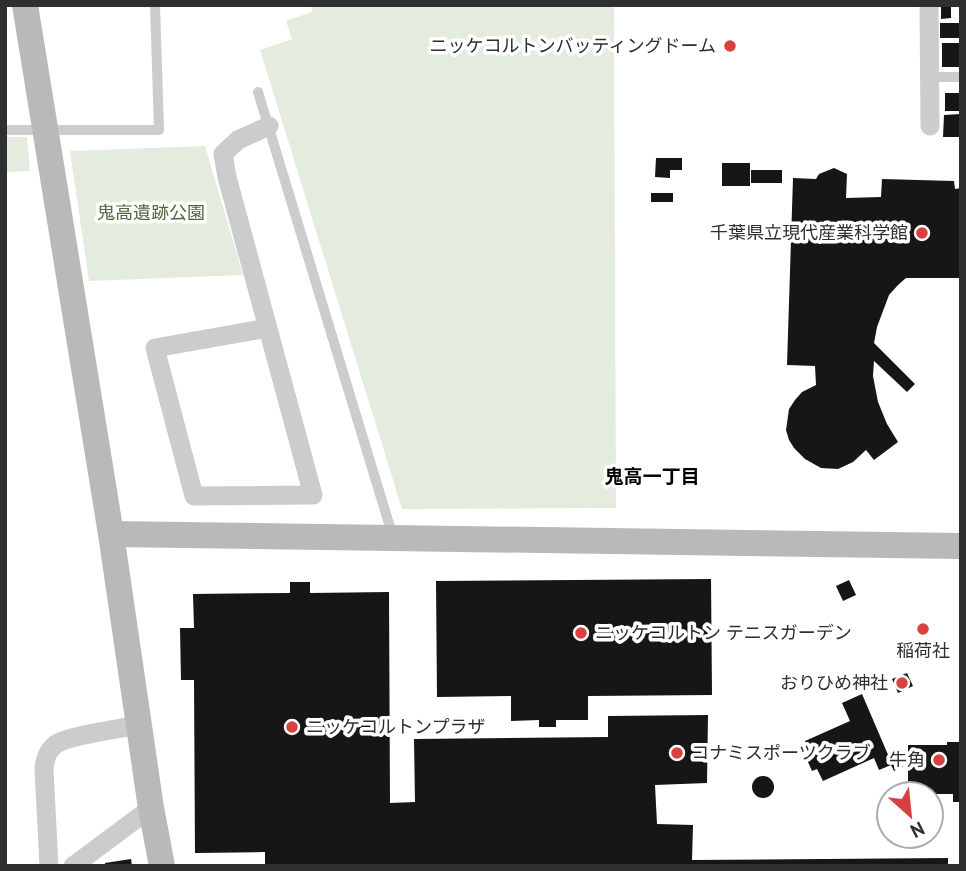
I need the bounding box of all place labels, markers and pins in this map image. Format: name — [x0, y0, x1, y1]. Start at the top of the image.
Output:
place label: ニッケコルトンバッティングドーム — [430, 34, 716, 57]
marker: ニッケコルトンバッティングドーム — [722, 38, 738, 54]
place label: 千葉県立現代産業科学館 — [710, 221, 908, 244]
marker: 千葉県立現代産業科学館 — [914, 225, 930, 241]
place label: ニッケコルトン テニスガーデン — [595, 621, 852, 644]
marker: 稲荷社 — [915, 621, 931, 637]
marker: ニッケコルトン テニスガーデン — [573, 625, 589, 641]
place label: 稲荷社 — [896, 639, 950, 662]
place label: おりひめ神社 — [780, 671, 888, 694]
marker: おりひめ神社 — [894, 675, 910, 691]
place label: ニッケコルトンプラザ — [306, 715, 485, 738]
marker: ニッケコルトンプラザ — [284, 719, 300, 735]
place label: コナミスポーツクラブ — [691, 741, 871, 764]
marker: コナミスポーツクラブ — [669, 745, 685, 761]
place label: 牛角 — [889, 748, 925, 771]
marker: 牛角 — [931, 752, 947, 768]

